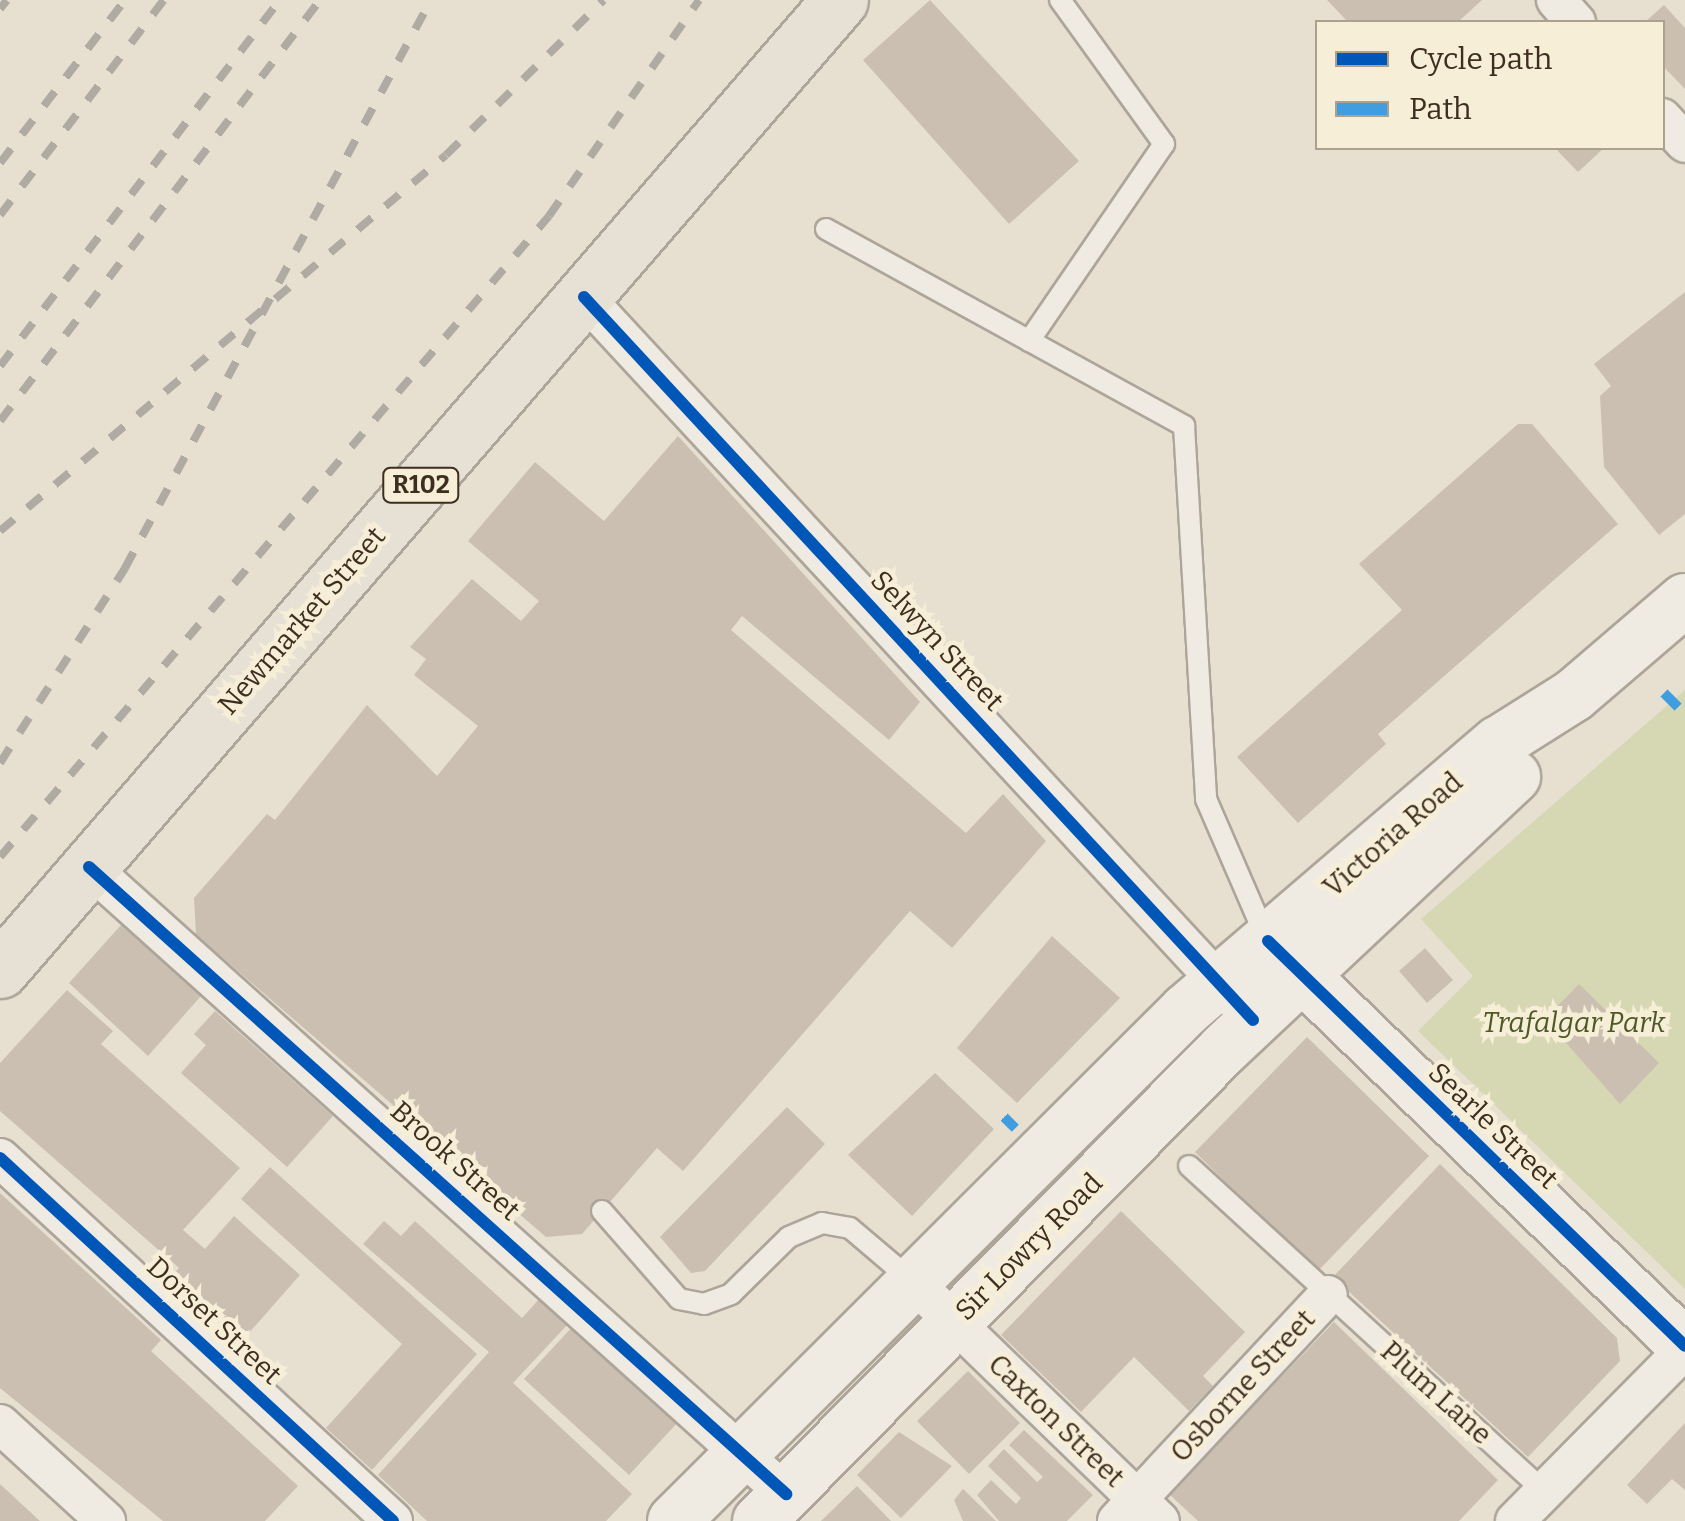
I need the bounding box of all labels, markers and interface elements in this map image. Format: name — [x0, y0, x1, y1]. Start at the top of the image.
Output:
legend — [1315, 20, 1665, 150]
text: Cycle path — [1409, 41, 1552, 77]
text: Path — [1409, 91, 1472, 127]
road number: R102 — [381, 465, 461, 505]
street label: Newmarket Street — [211, 520, 393, 722]
street label: Selwyn Street — [864, 564, 1010, 718]
street label: Victoria Road — [1317, 766, 1469, 904]
park label: Trafalgar Park — [1482, 1006, 1666, 1040]
street label: Searle Street — [1421, 1056, 1565, 1196]
street label: Brook Street — [384, 1094, 526, 1228]
street label: Sir Lowry Road — [948, 1166, 1110, 1328]
street label: Dorset Street — [140, 1250, 288, 1392]
street label: Osborne Street — [1164, 1303, 1322, 1469]
street label: Plum Lane — [1374, 1335, 1498, 1451]
street label: Caxton Street — [981, 1348, 1131, 1494]

